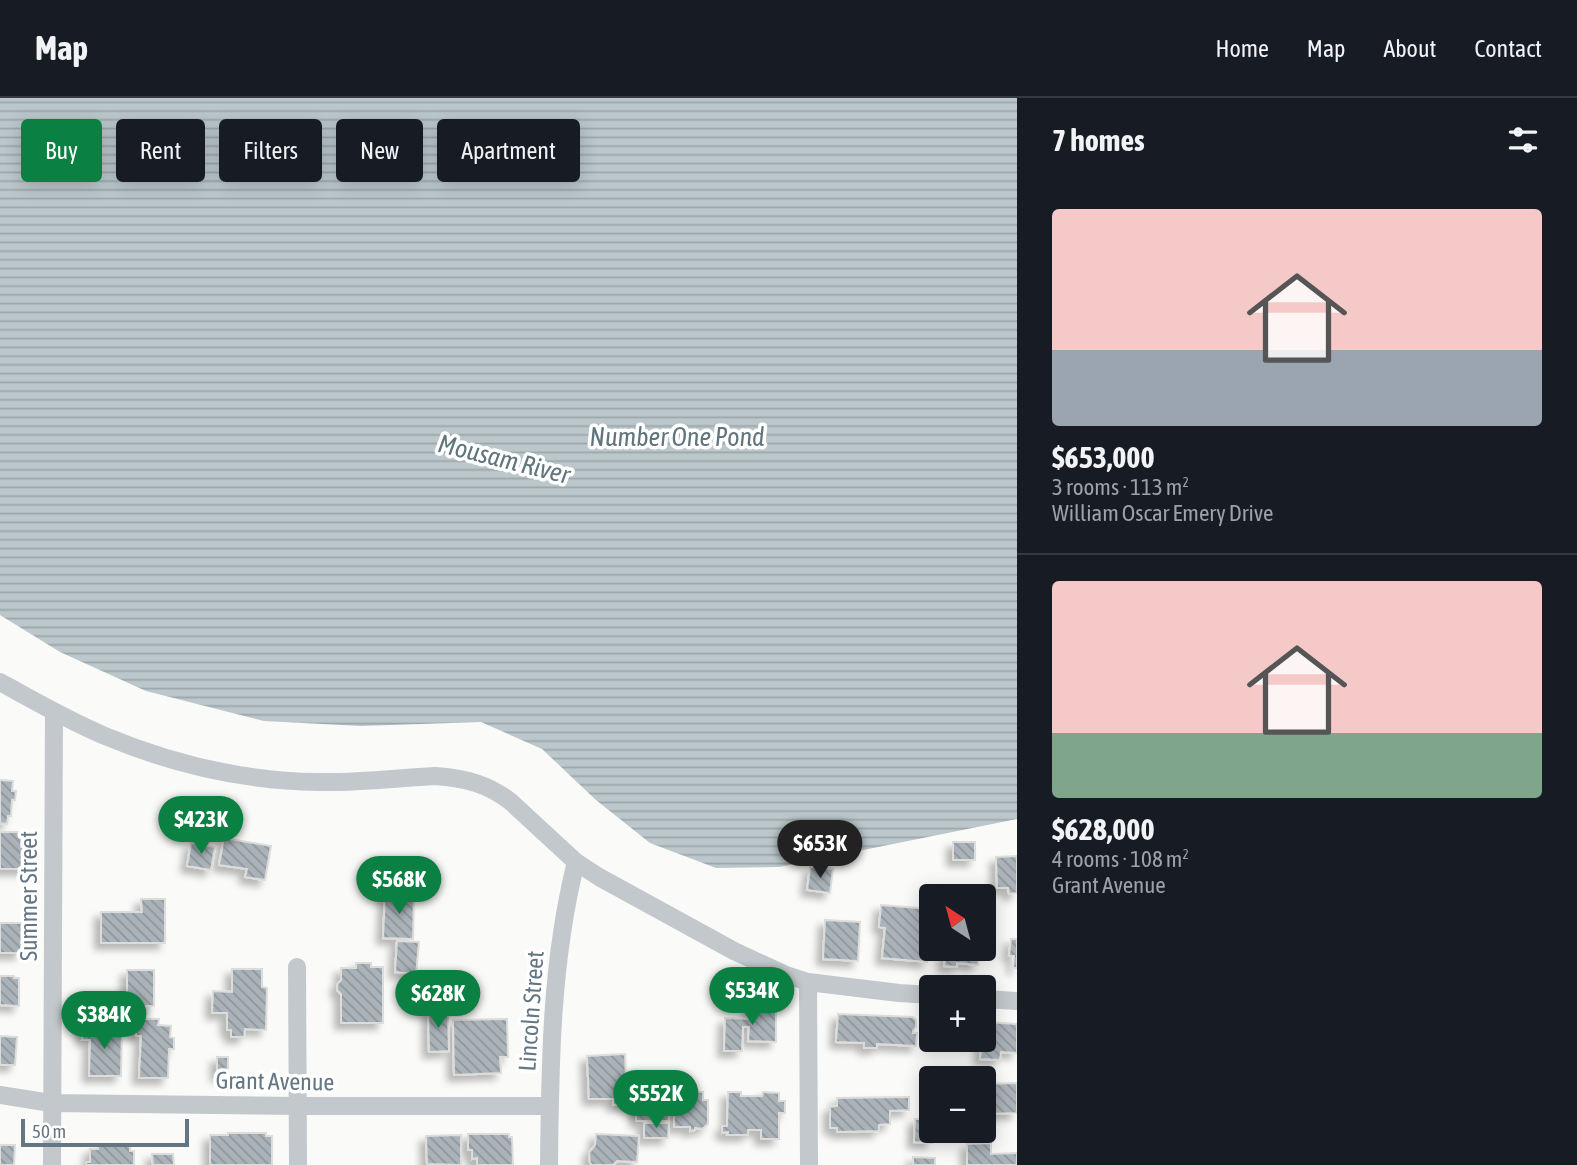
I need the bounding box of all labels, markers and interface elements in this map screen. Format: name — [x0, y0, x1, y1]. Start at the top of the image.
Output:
text: Map — [35, 29, 88, 67]
text: Home — [1215, 35, 1269, 62]
text: Map — [1307, 35, 1345, 62]
text: About — [1383, 35, 1436, 62]
text: Contact — [1474, 35, 1542, 62]
chip: Buy — [21, 119, 102, 182]
chip: Rent — [116, 119, 205, 182]
chip: Filters — [219, 119, 322, 182]
chip: New — [336, 119, 423, 182]
chip: Apartment — [437, 119, 580, 182]
icon: filters — [1504, 121, 1542, 159]
text: 7 homes — [1052, 123, 1145, 157]
icon: home — [1234, 255, 1360, 381]
water label: Number One Pond — [590, 422, 764, 452]
water label: Mousam River — [435, 428, 574, 490]
text: $653,000 — [1052, 440, 1155, 474]
text: 3 rooms · 113 m² — [1052, 474, 1189, 500]
text: William Oscar Emery Drive — [1052, 500, 1273, 526]
icon: home — [1234, 627, 1360, 753]
pin: $423K — [152, 796, 250, 856]
text: $423K — [174, 806, 228, 832]
text: $628,000 — [1052, 812, 1155, 846]
pin: $653K — [771, 820, 869, 880]
text: $653K — [793, 830, 847, 856]
street label: Summer Street — [15, 831, 42, 961]
text: 4 rooms · 108 m² — [1052, 846, 1189, 872]
pin: $568K — [350, 856, 448, 916]
text: $568K — [372, 866, 426, 892]
text: Grant Avenue — [1052, 872, 1166, 898]
north arrow — [919, 884, 996, 961]
map controls — [919, 884, 996, 1143]
street label: Lincoln Street — [513, 950, 549, 1072]
pin: $534K — [703, 968, 801, 1027]
pin: $628K — [389, 970, 487, 1030]
button: + — [919, 975, 996, 1052]
text: $534K — [725, 977, 779, 1003]
text: $628K — [411, 980, 465, 1006]
pin: $384K — [55, 992, 153, 1051]
text: $384K — [77, 1001, 131, 1027]
street label: Grant Avenue — [215, 1066, 335, 1096]
button: − — [919, 1066, 996, 1143]
pin: $552K — [607, 1070, 705, 1130]
text: $552K — [629, 1080, 683, 1106]
scale bar — [21, 1116, 189, 1148]
text: 50 m — [32, 1120, 66, 1142]

